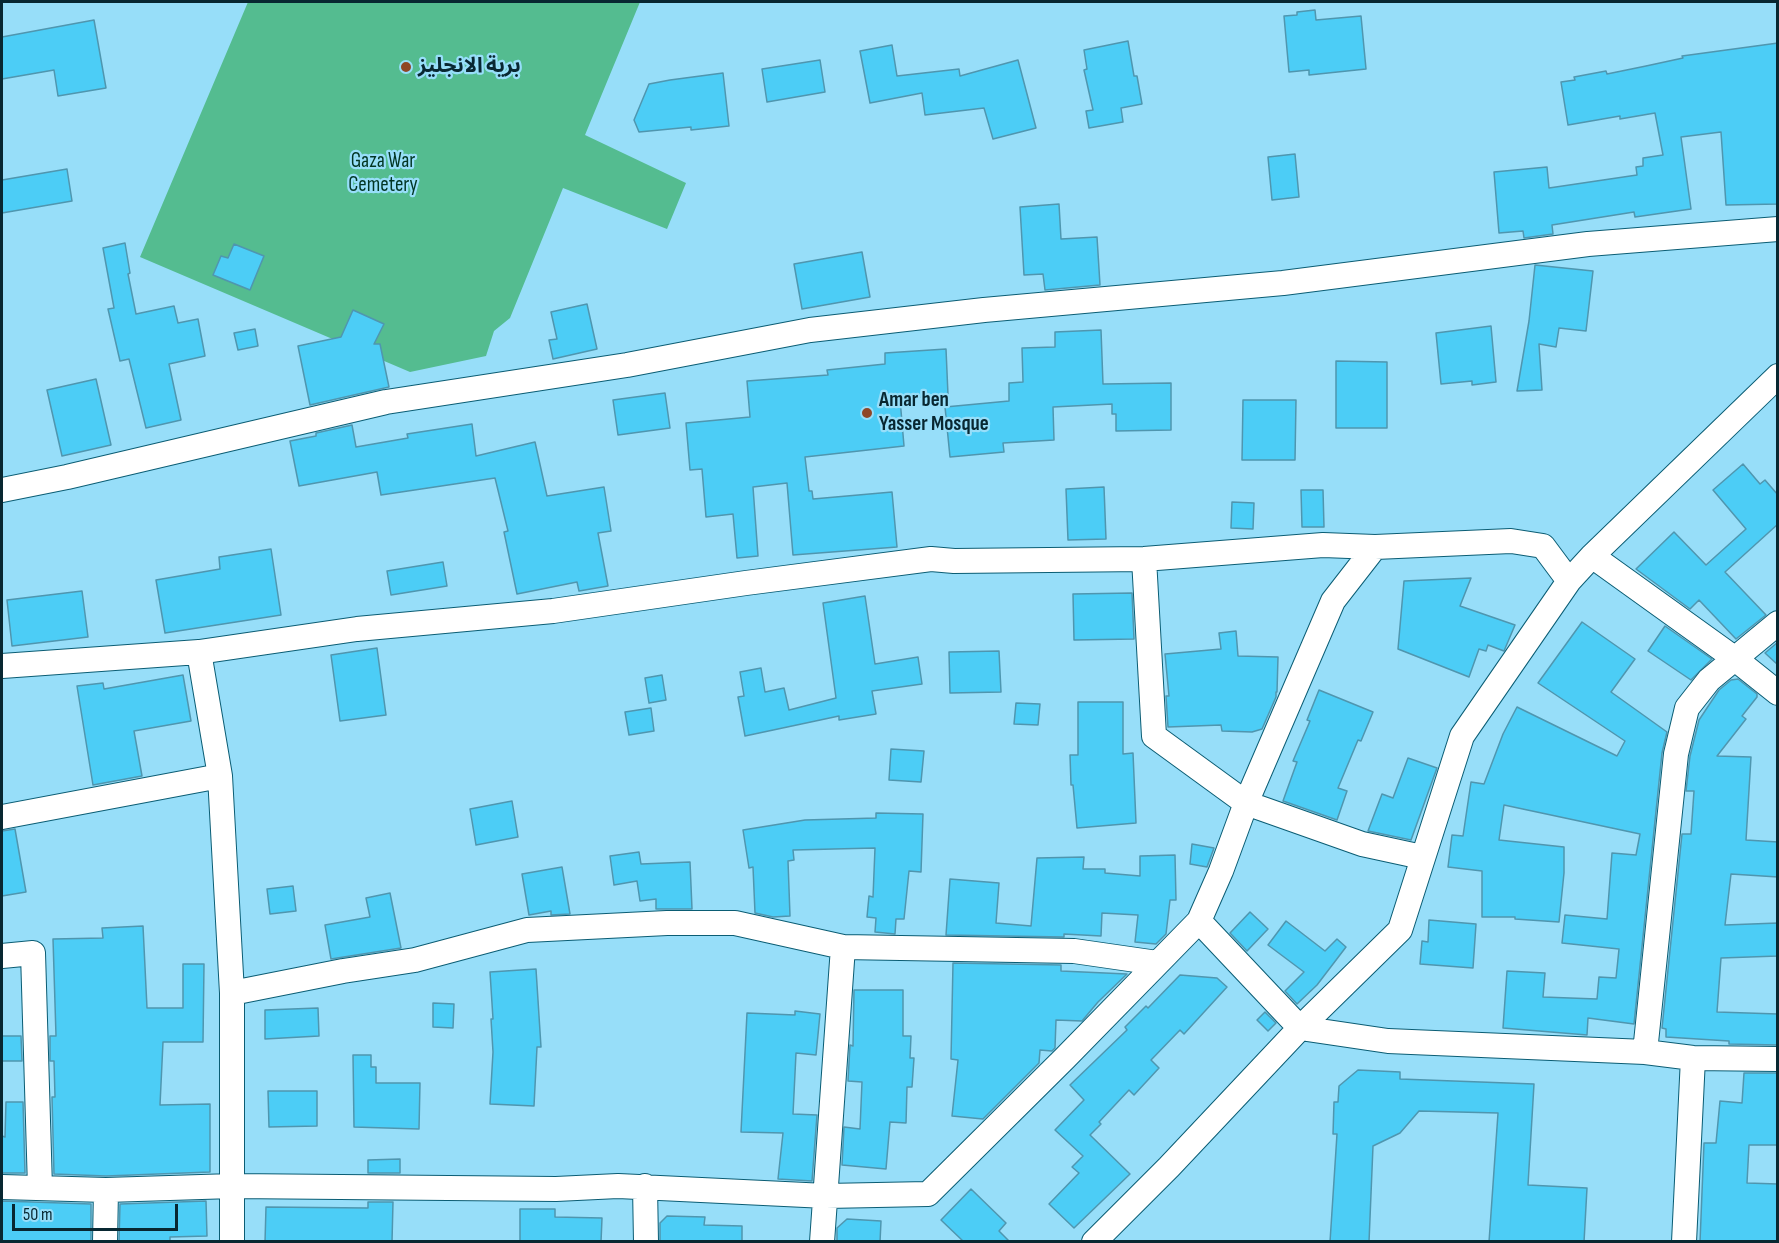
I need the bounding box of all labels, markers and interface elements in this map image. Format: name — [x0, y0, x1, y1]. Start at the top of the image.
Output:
place label: برية الانجليز — [418, 54, 521, 80]
marker: برية الانجليز — [399, 60, 413, 74]
park label: Gaza War Cemetery — [348, 149, 418, 199]
place label: Amar ben Yasser Mosque — [879, 388, 989, 438]
marker: Amar ben Yasser Mosque — [860, 406, 874, 420]
scale bar — [15, 1192, 182, 1230]
text: 50 m — [23, 1204, 53, 1225]

